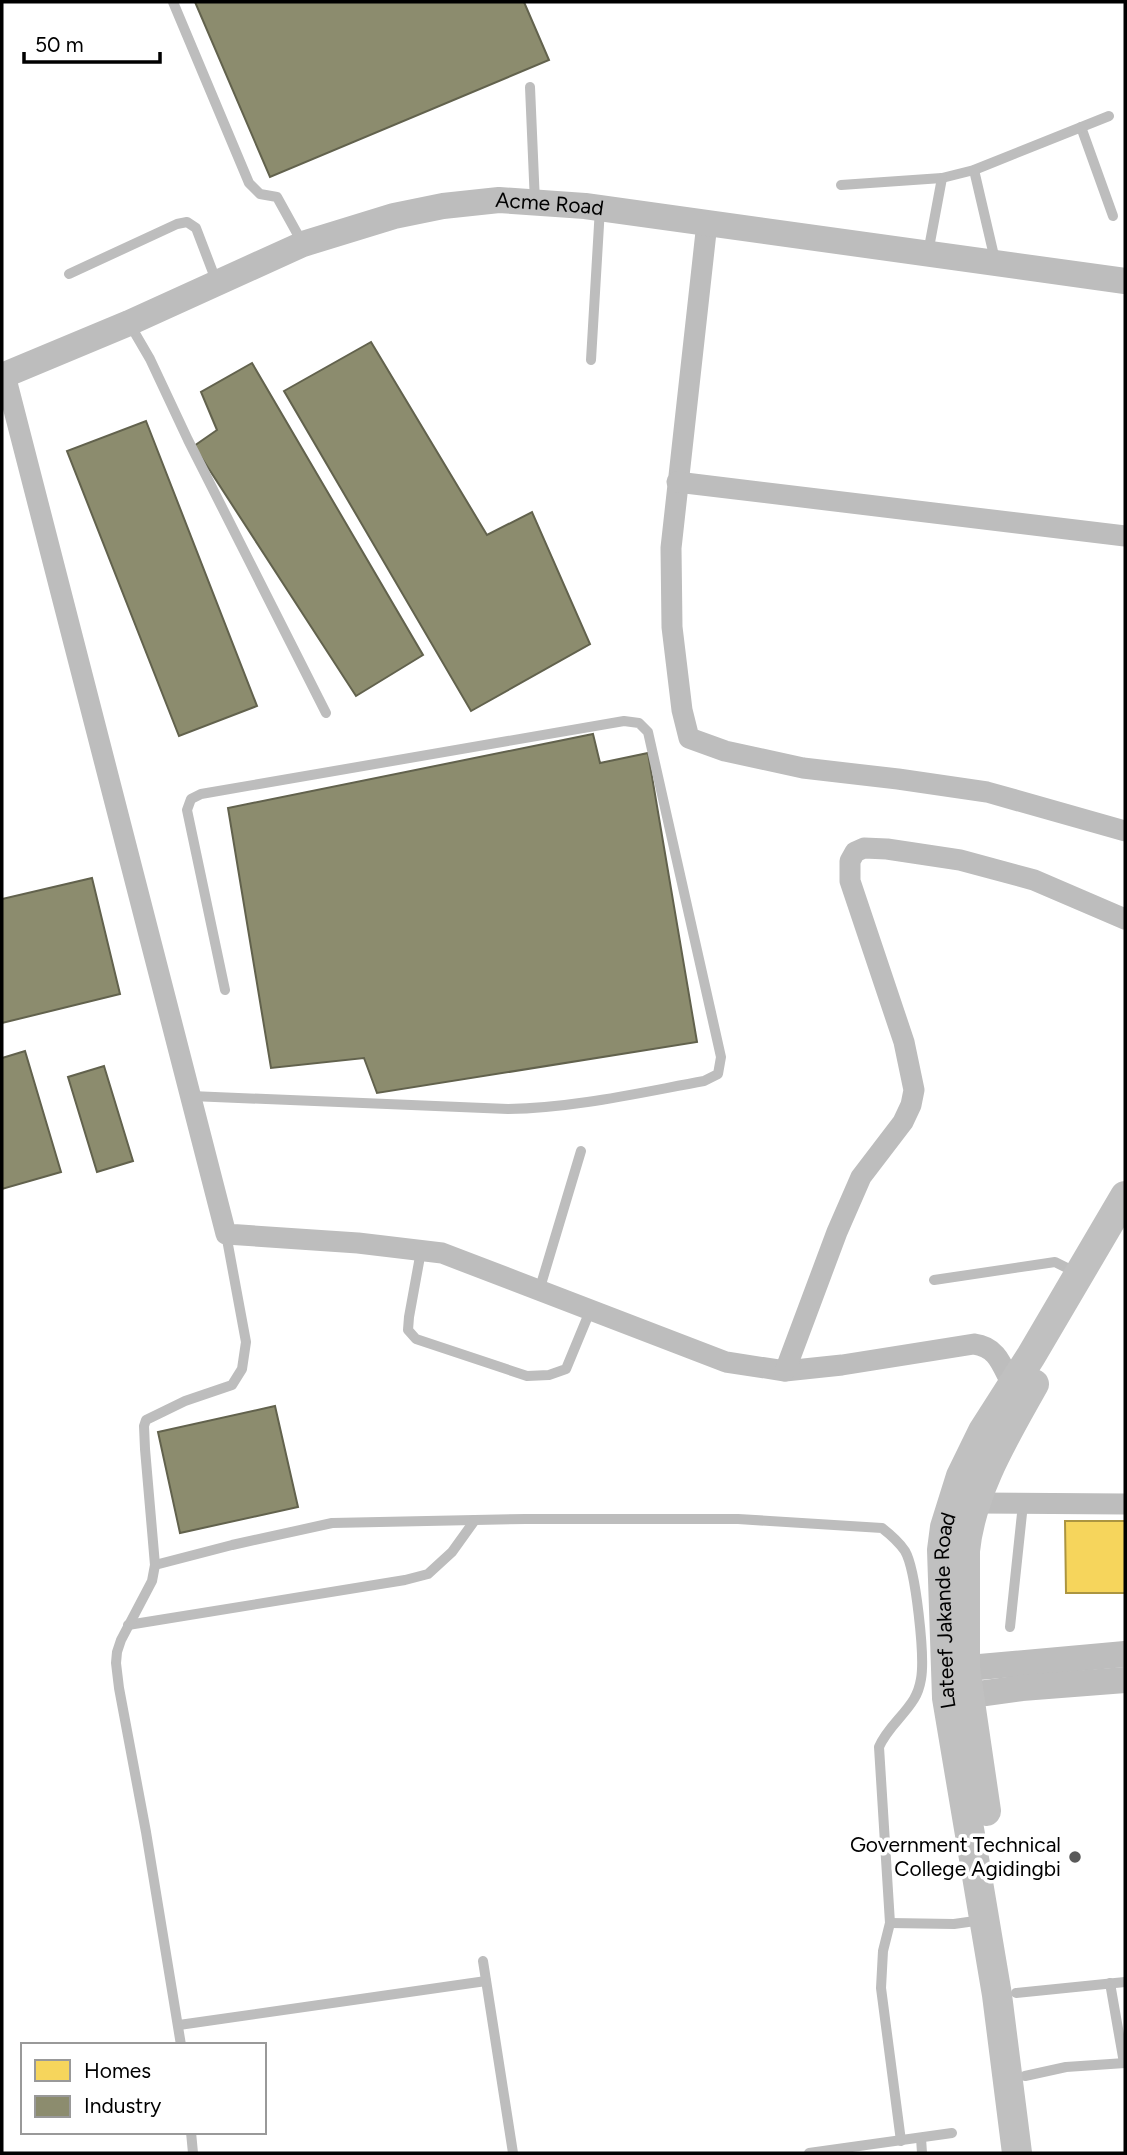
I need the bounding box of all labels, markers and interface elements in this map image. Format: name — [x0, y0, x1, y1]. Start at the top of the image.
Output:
scale bar — [24, 21, 161, 65]
text: 50 m — [35, 32, 84, 57]
street label: Acme Road — [495, 187, 605, 220]
street label: Lateef Jakande Road — [929, 1509, 961, 1711]
place label: Government Technical College Agidingbi — [850, 1832, 1061, 1881]
marker: Government Technical College Agidingbi — [1067, 1849, 1083, 1865]
legend — [21, 2043, 266, 2134]
text: Homes — [84, 2058, 151, 2083]
text: Industry — [84, 2093, 161, 2118]

